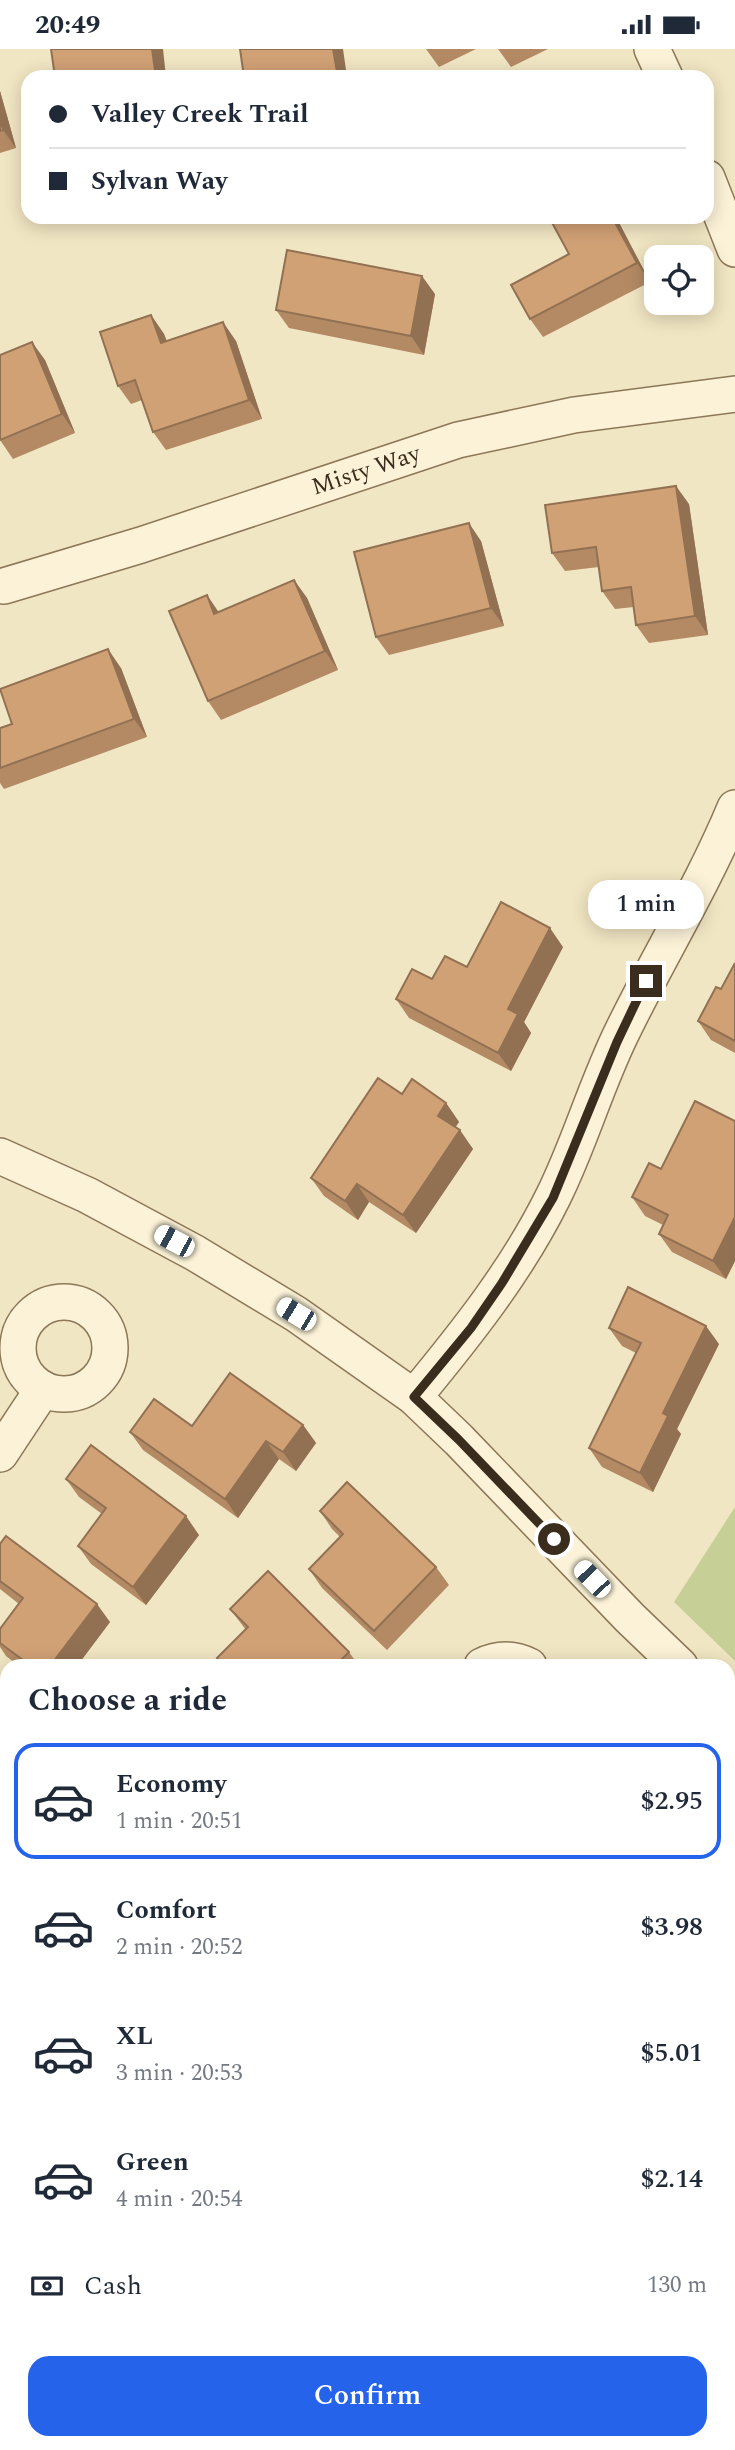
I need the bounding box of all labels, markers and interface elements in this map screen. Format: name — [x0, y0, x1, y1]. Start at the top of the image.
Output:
text: 20:49 — [35, 5, 100, 45]
text: Valley Creek Trail — [91, 94, 309, 134]
text: Sylvan Way — [91, 161, 227, 201]
map controls — [644, 245, 714, 315]
button: locate — [644, 245, 714, 315]
street label: Misty Way — [307, 435, 427, 505]
callout: 1 min — [588, 879, 704, 929]
text: 1 min — [616, 887, 676, 922]
route end — [630, 965, 662, 997]
car — [151, 1222, 198, 1260]
car — [273, 1294, 320, 1334]
route start — [538, 1523, 570, 1555]
car — [570, 1557, 615, 1601]
text: Choose a ride — [28, 1676, 227, 1725]
text: Economy — [116, 1764, 226, 1804]
icon: car — [32, 1770, 95, 1833]
text: $2.95 — [640, 1781, 703, 1821]
text: 1 min · 20:51 — [116, 1804, 243, 1839]
text: Comfort — [116, 1890, 217, 1930]
icon: car — [32, 1896, 95, 1959]
text: $3.98 — [640, 1907, 703, 1947]
text: 2 min · 20:52 — [116, 1930, 243, 1965]
text: XL — [116, 2016, 153, 2056]
icon: car — [32, 2022, 95, 2085]
text: $5.01 — [640, 2033, 703, 2073]
text: 3 min · 20:53 — [116, 2056, 243, 2091]
text: Green — [116, 2142, 189, 2182]
icon: car — [32, 2148, 95, 2211]
text: $2.14 — [640, 2159, 703, 2199]
text: 4 min · 20:54 — [116, 2182, 243, 2217]
text: Cash — [84, 2266, 142, 2306]
icon: cash — [28, 2267, 66, 2305]
text: 130 m — [647, 2268, 707, 2303]
button: Confirm — [28, 2356, 707, 2436]

